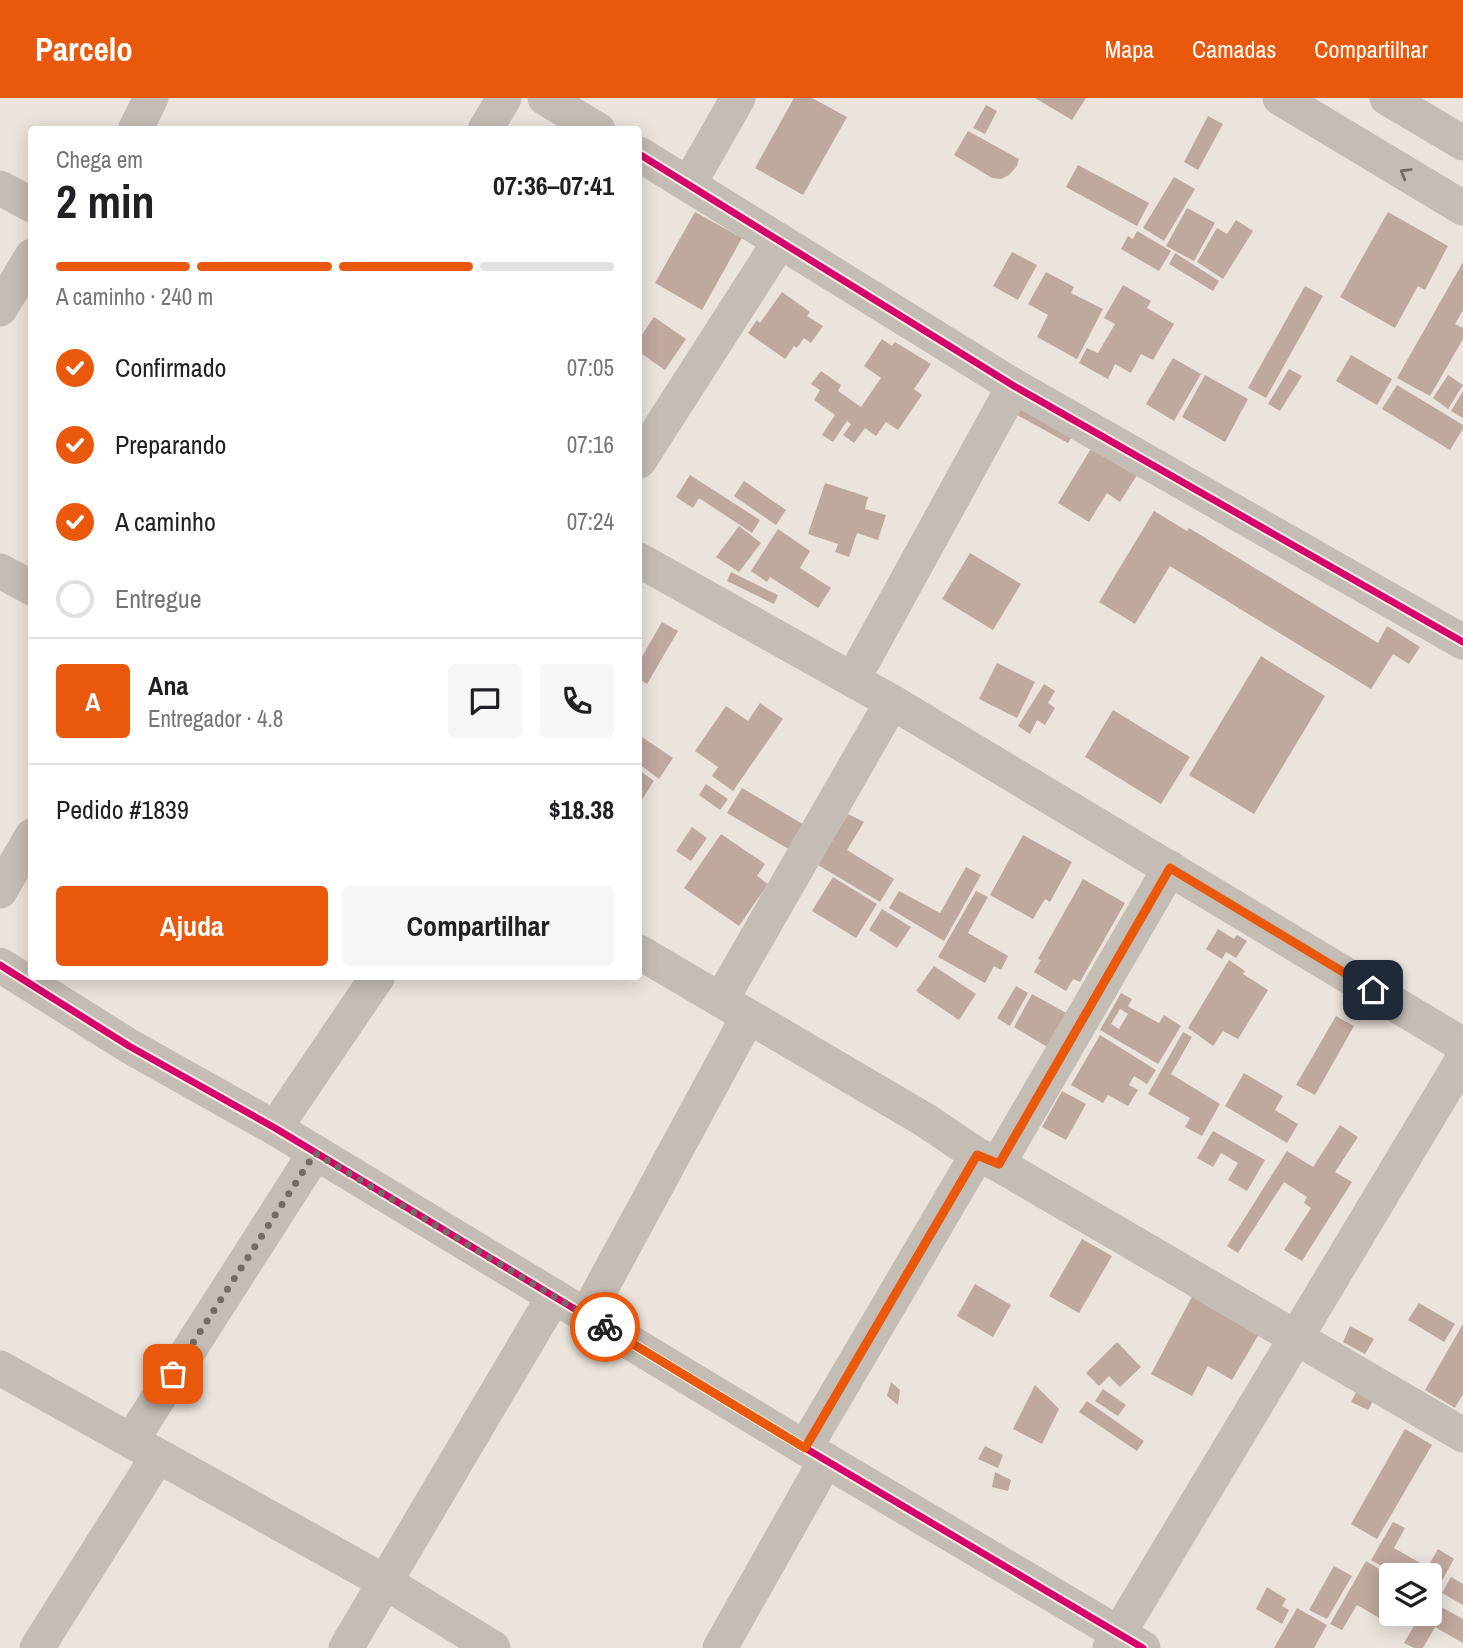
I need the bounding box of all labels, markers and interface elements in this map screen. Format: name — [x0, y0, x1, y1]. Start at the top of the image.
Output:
text: Parcelo — [35, 27, 133, 71]
text: Mapa — [1105, 33, 1154, 65]
text: Camadas — [1192, 33, 1276, 65]
text: Compartilhar — [1314, 33, 1428, 65]
text: Chega em — [56, 144, 143, 175]
text: 07:36–07:41 — [493, 168, 614, 203]
one-way arrow — [1399, 168, 1412, 181]
text: 2 min — [56, 170, 155, 232]
text: A caminho · 240 m — [56, 281, 213, 312]
icon: check — [56, 349, 94, 387]
text: Confirmado — [115, 350, 226, 385]
text: 07:05 — [567, 352, 614, 383]
icon: check — [56, 426, 94, 464]
text: Preparando — [115, 427, 226, 462]
text: 07:16 — [567, 429, 614, 460]
icon: check — [56, 503, 94, 541]
text: A caminho — [115, 504, 216, 539]
text: 07:24 — [567, 506, 614, 537]
text: Entregue — [115, 581, 202, 616]
button: chat — [448, 664, 522, 738]
button: phone — [540, 664, 614, 738]
text: Ana — [148, 668, 188, 703]
text: A — [85, 684, 101, 719]
text: Entregador · 4.8 — [148, 703, 283, 734]
text: Pedido #1839 — [56, 792, 189, 827]
text: $18.38 — [549, 792, 614, 827]
button: Ajuda — [56, 886, 328, 966]
button: Compartilhar — [342, 886, 614, 966]
pin — [1343, 960, 1403, 1020]
icon: home — [1354, 971, 1392, 1009]
courier — [570, 1292, 640, 1362]
icon: bike — [586, 1308, 624, 1346]
pin — [143, 1344, 203, 1404]
icon: bag — [154, 1355, 192, 1393]
map controls — [1379, 1563, 1442, 1626]
button: layers — [1379, 1563, 1442, 1626]

